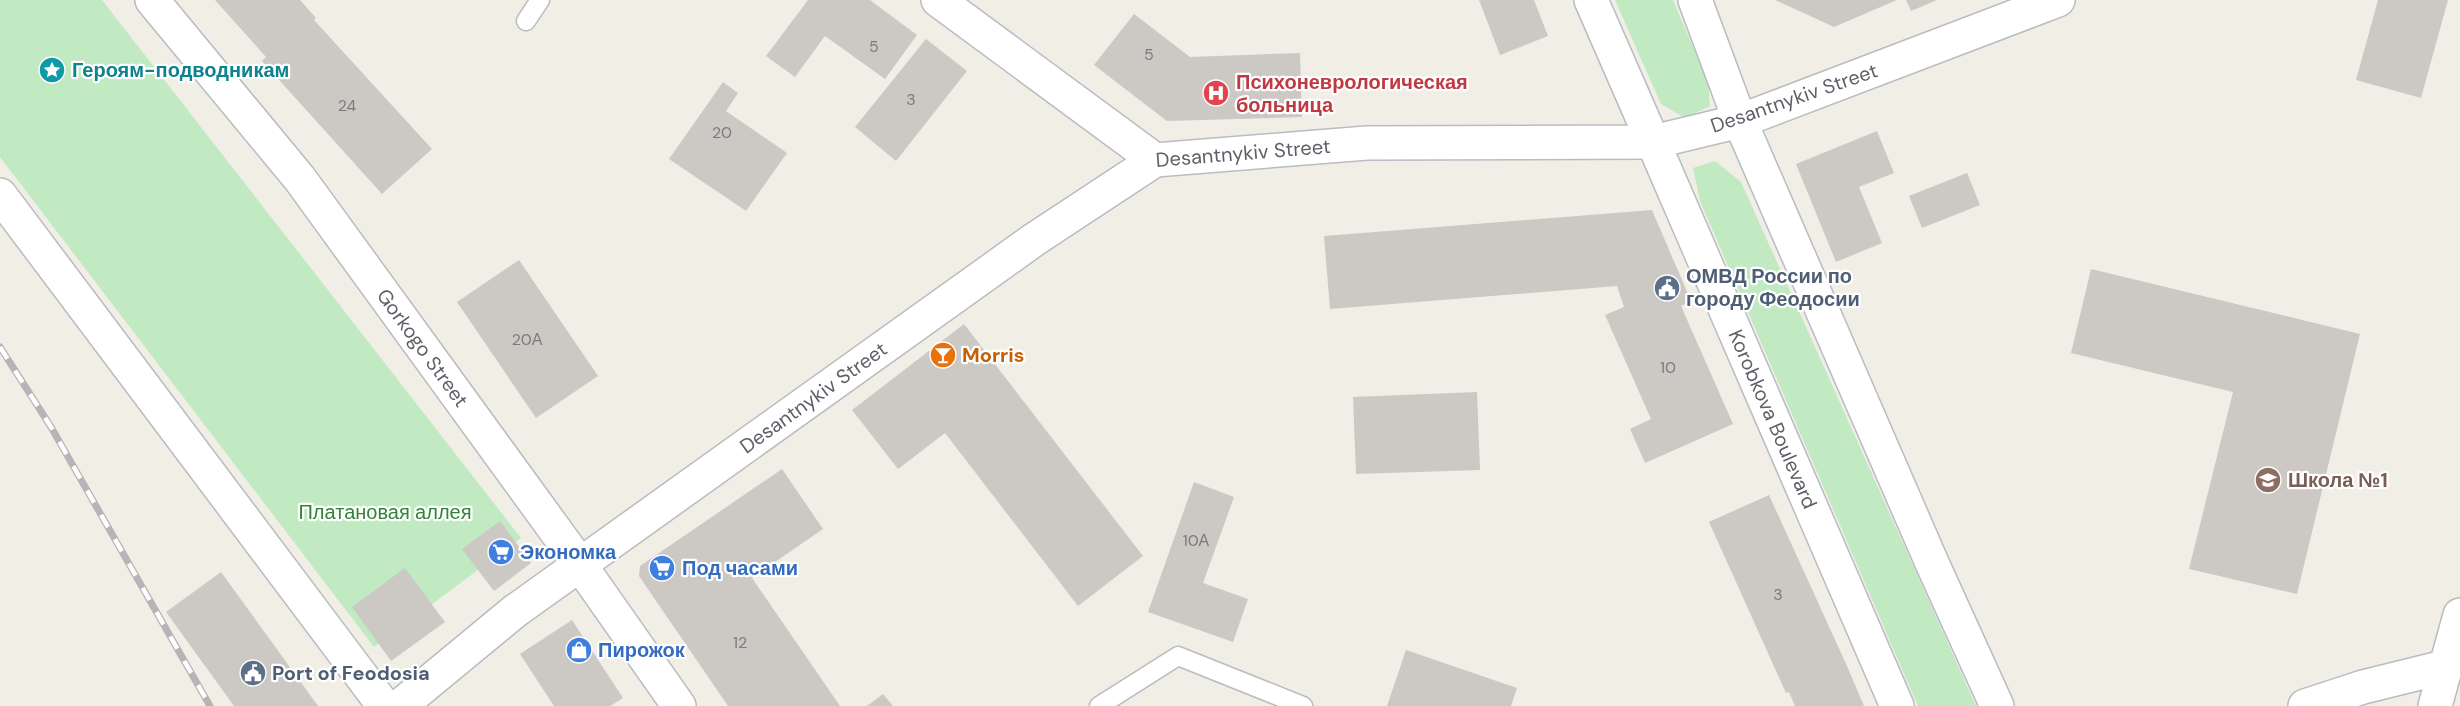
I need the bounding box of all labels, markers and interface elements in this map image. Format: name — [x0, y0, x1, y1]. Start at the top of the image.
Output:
house number: 5 — [869, 36, 879, 57]
house number: 5 — [1144, 44, 1154, 65]
place icon: Героям-подводникам — [37, 55, 67, 85]
place label: Героям-подводникам — [72, 57, 289, 83]
street label: Desantnykiv Street — [1707, 57, 1881, 139]
place label: Психоневрологическая больница — [1236, 69, 1468, 118]
hospital icon: Психоневрологическая больница — [1201, 78, 1231, 108]
house number: 3 — [906, 89, 916, 110]
house number: 24 — [338, 95, 357, 116]
house number: 20 — [712, 122, 732, 143]
street label: Desantnykiv Street — [1155, 133, 1332, 173]
place label: ОМВД России по городу Феодосии — [1686, 263, 1860, 312]
public building icon: ОМВД России по городу Феодосии — [1652, 273, 1682, 303]
street label: Gorkogo Street — [371, 284, 474, 412]
street label: Korobkova Boulevard — [1723, 326, 1823, 513]
house number: 20А — [512, 329, 543, 350]
street label: Desantnykiv Street — [735, 336, 892, 459]
bar icon: Morris — [928, 340, 958, 370]
place label: Morris — [962, 342, 1024, 368]
house number: 10 — [1660, 357, 1676, 378]
school or university icon: Школа №1 — [2253, 465, 2283, 495]
place label: Школа №1 — [2288, 467, 2388, 493]
park label: Платановая аллея — [298, 499, 472, 525]
house number: 10А — [1183, 530, 1210, 551]
supermarket icon: Экономка — [486, 537, 516, 567]
place label: Экономка — [520, 539, 617, 565]
supermarket icon: Под часами — [647, 553, 677, 583]
place label: Под часами — [682, 555, 798, 581]
house number: 3 — [1773, 584, 1783, 605]
house number: 12 — [733, 632, 747, 653]
shop icon: Пирожок — [564, 635, 594, 665]
place label: Пирожок — [598, 637, 686, 663]
public building icon: Port of Feodosia — [238, 658, 268, 688]
place label: Port of Feodosia — [272, 660, 430, 686]

